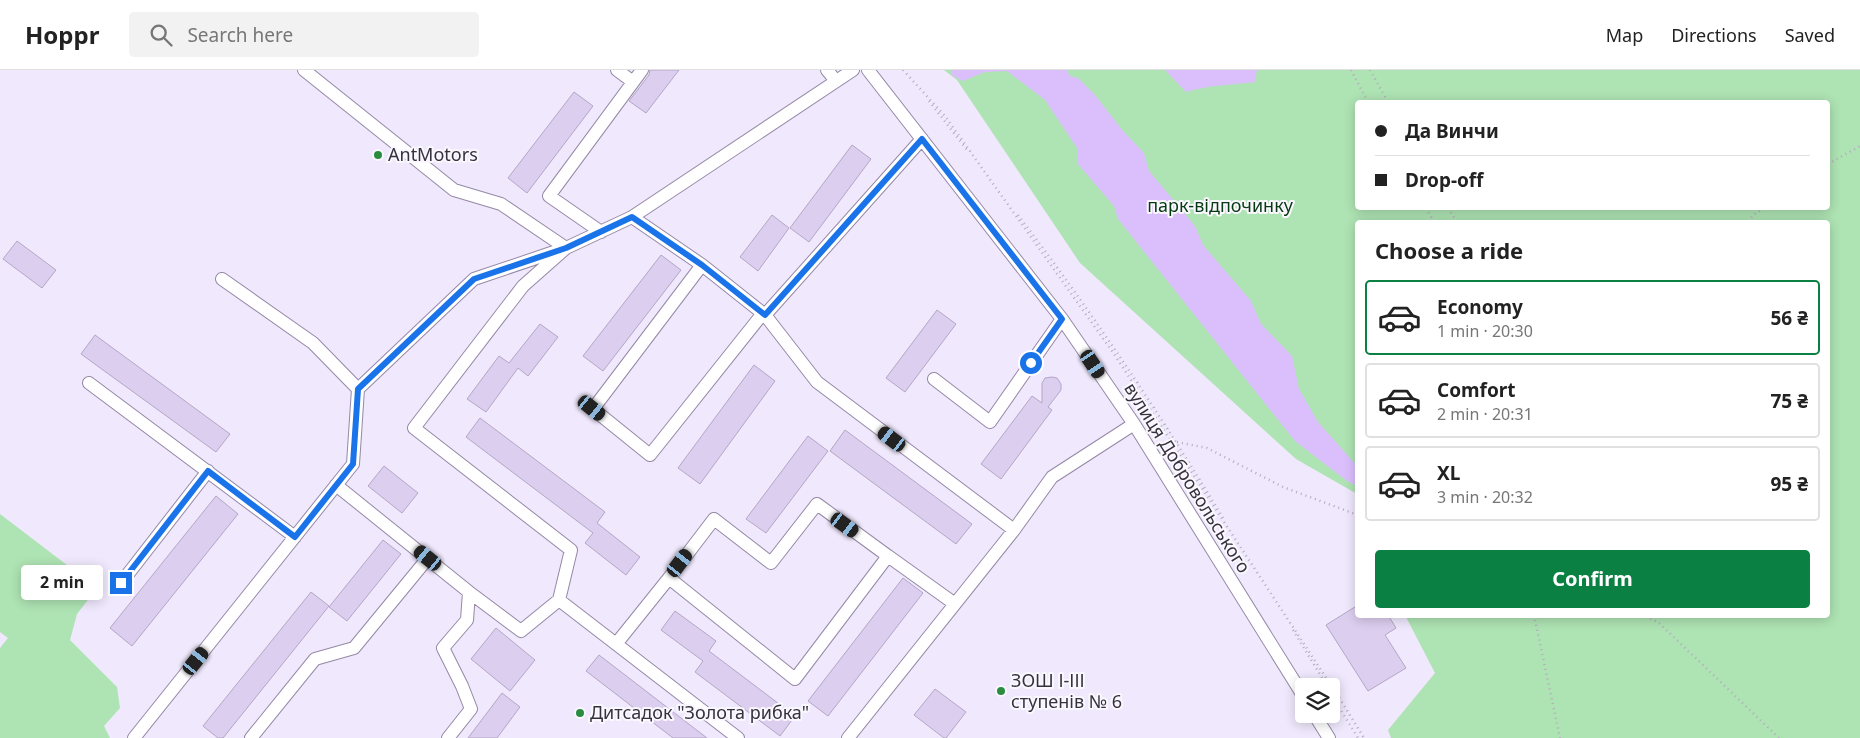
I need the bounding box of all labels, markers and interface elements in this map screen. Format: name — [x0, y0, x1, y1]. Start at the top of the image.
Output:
search box — [129, 12, 479, 57]
text: Hoppr — [25, 18, 99, 51]
icon: search — [147, 21, 175, 49]
text: Search here — [187, 22, 293, 48]
text: Map — [1606, 23, 1643, 47]
text: Directions — [1671, 23, 1757, 47]
text: Saved — [1785, 23, 1835, 47]
text: Да Винчи — [1405, 118, 1499, 144]
place label: AntMotors — [388, 142, 478, 166]
marker: AntMotors — [372, 149, 384, 161]
text: Drop-off — [1405, 167, 1484, 193]
park label: парк-відпочинку — [1147, 193, 1294, 217]
text: Choose a ride — [1375, 235, 1523, 265]
text: Economy — [1437, 294, 1523, 320]
icon: car — [1377, 295, 1422, 340]
text: 56 ₴ — [1770, 305, 1808, 331]
text: 1 min · 20:30 — [1437, 320, 1533, 342]
car — [1078, 347, 1107, 381]
route start — [1020, 352, 1042, 374]
text: Comfort — [1437, 377, 1516, 403]
street label: вулиця Добровольського — [1119, 378, 1256, 577]
icon: car — [1377, 378, 1422, 423]
text: 75 ₴ — [1770, 388, 1808, 414]
car — [575, 393, 608, 423]
text: 2 min · 20:31 — [1437, 403, 1533, 425]
car — [875, 424, 908, 454]
text: XL — [1437, 460, 1460, 486]
icon: car — [1377, 461, 1422, 506]
text: 95 ₴ — [1770, 471, 1808, 497]
text: 3 min · 20:32 — [1437, 486, 1533, 508]
car — [828, 510, 861, 540]
car — [411, 543, 444, 573]
car — [664, 547, 695, 579]
button: Confirm — [1375, 550, 1810, 608]
callout: 2 min — [21, 566, 104, 600]
text: 2 min — [40, 571, 84, 593]
route end — [110, 572, 132, 594]
car — [180, 645, 211, 677]
place label: ЗОШ І-ІІІ ступенів № 6 — [1011, 668, 1122, 713]
map controls — [1295, 678, 1340, 723]
button: layers — [1295, 678, 1340, 723]
marker: ЗОШ І-ІІІ ступенів № 6 — [995, 685, 1007, 697]
place label: Дитсадок "Золота рибка" — [590, 700, 809, 724]
marker: Дитсадок "Золота рибка" — [574, 707, 586, 719]

